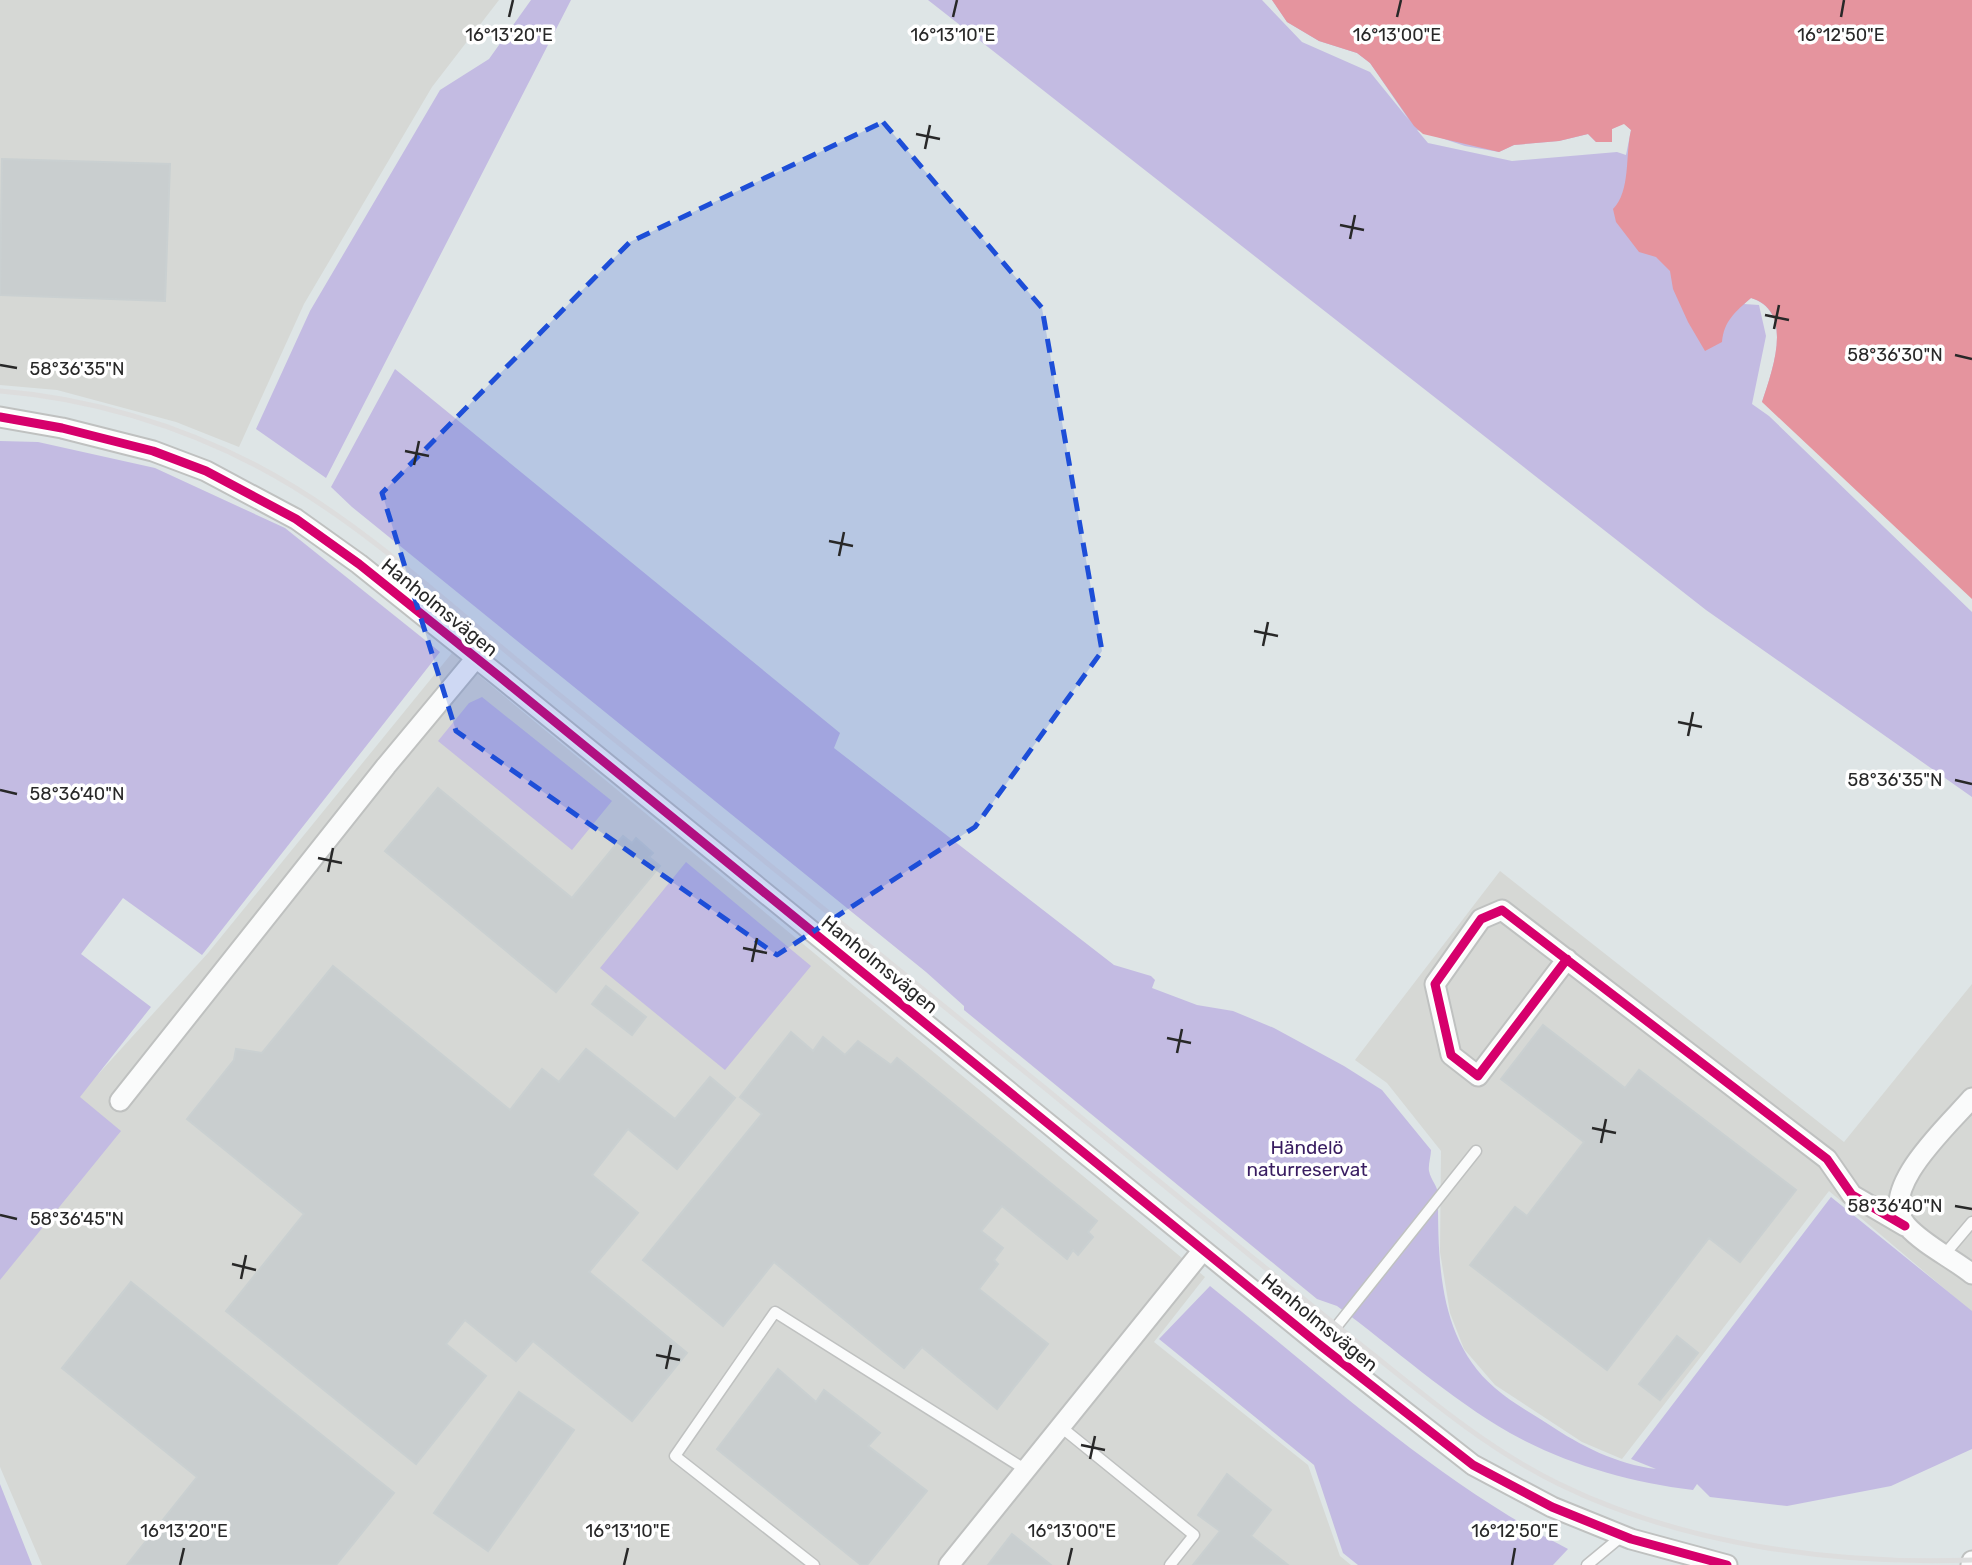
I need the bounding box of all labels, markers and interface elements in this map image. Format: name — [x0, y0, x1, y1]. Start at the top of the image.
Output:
text: 16°13'20"E — [465, 24, 553, 46]
text: 16°13'10"E — [911, 24, 995, 46]
text: 16°13'00"E — [1353, 24, 1441, 46]
text: 16°12'50"E — [1797, 24, 1885, 46]
text: 58°36'30"N — [1847, 344, 1943, 366]
text: 58°36'35"N — [30, 358, 124, 380]
street label: Hanholmsvägen — [377, 553, 503, 661]
text: 58°36'35"N — [1848, 769, 1942, 791]
text: 58°36'40"N — [30, 783, 125, 805]
street label: Hanholmsvägen — [817, 910, 943, 1018]
park label: Händelö naturreservat — [1246, 1136, 1368, 1181]
text: 58°36'40"N — [1848, 1195, 1943, 1217]
text: 58°36'45"N — [30, 1208, 124, 1230]
street label: Hanholmsvägen — [1257, 1268, 1383, 1376]
text: 16°13'20"E — [140, 1520, 228, 1542]
text: 16°13'10"E — [586, 1520, 670, 1542]
text: 16°13'00"E — [1028, 1520, 1116, 1542]
text: 16°12'50"E — [1471, 1520, 1559, 1542]

